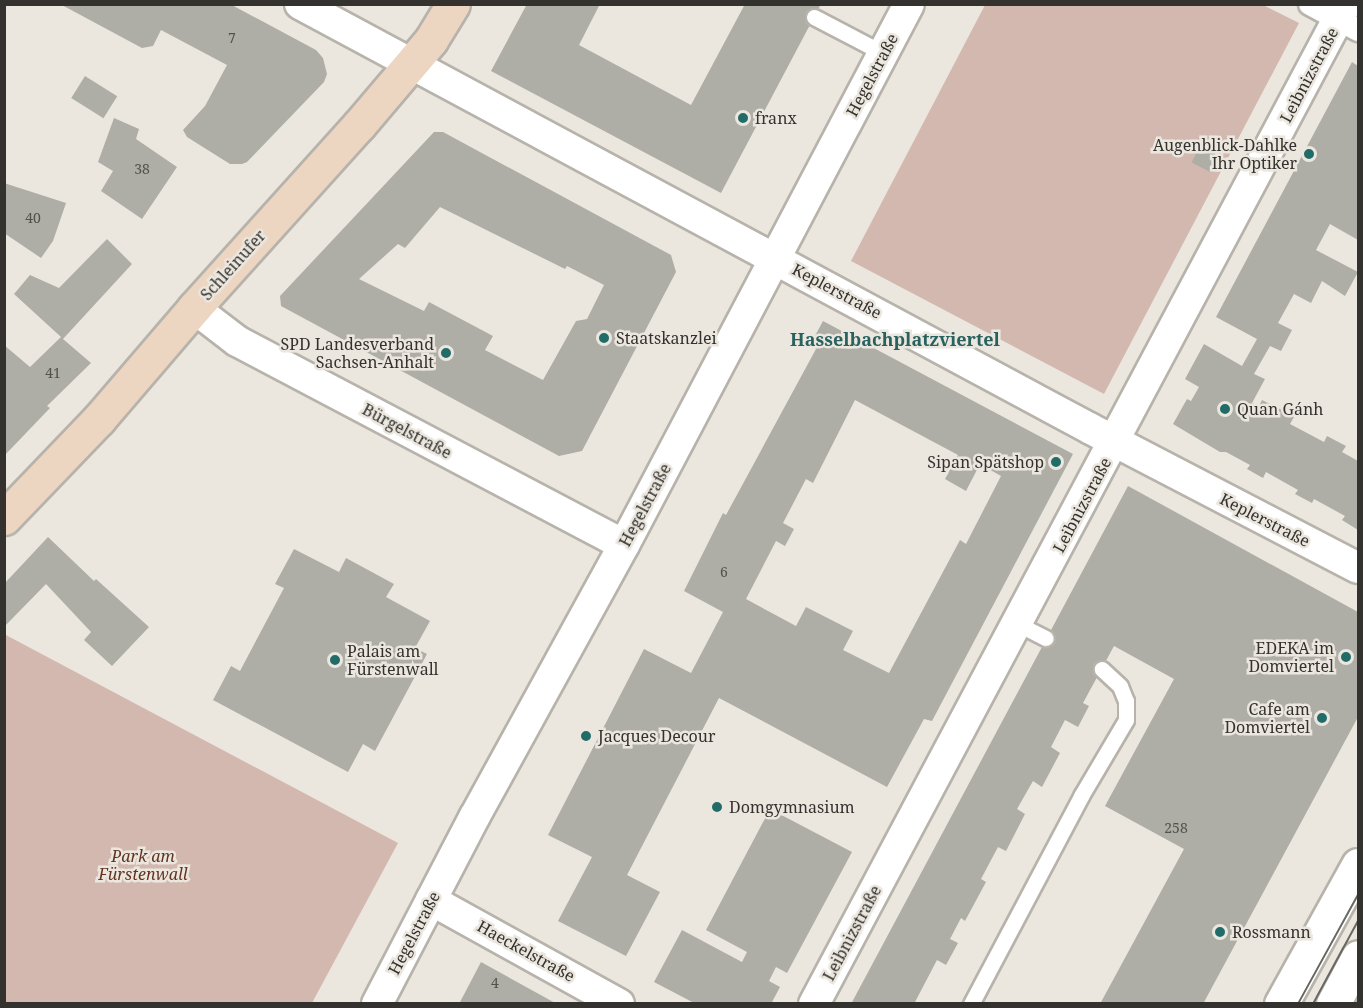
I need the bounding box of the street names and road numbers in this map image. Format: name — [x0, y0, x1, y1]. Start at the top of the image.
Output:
street label: Leibnizstraße — [1276, 24, 1342, 126]
street label: Hegelstraße — [842, 30, 902, 120]
street label: Schleinufer — [196, 226, 270, 304]
street label: Keplerstraße — [789, 259, 885, 323]
street label: Bürgelstraße — [359, 399, 455, 463]
street label: Leibnizstraße — [1049, 454, 1115, 556]
street label: Hegelstraße — [615, 460, 675, 550]
street label: Keplerstraße — [1217, 489, 1313, 551]
street label: Leibnizstraße — [819, 882, 885, 984]
street label: Hegelstraße — [384, 888, 444, 978]
street label: Haeckelstraße — [474, 916, 578, 986]

